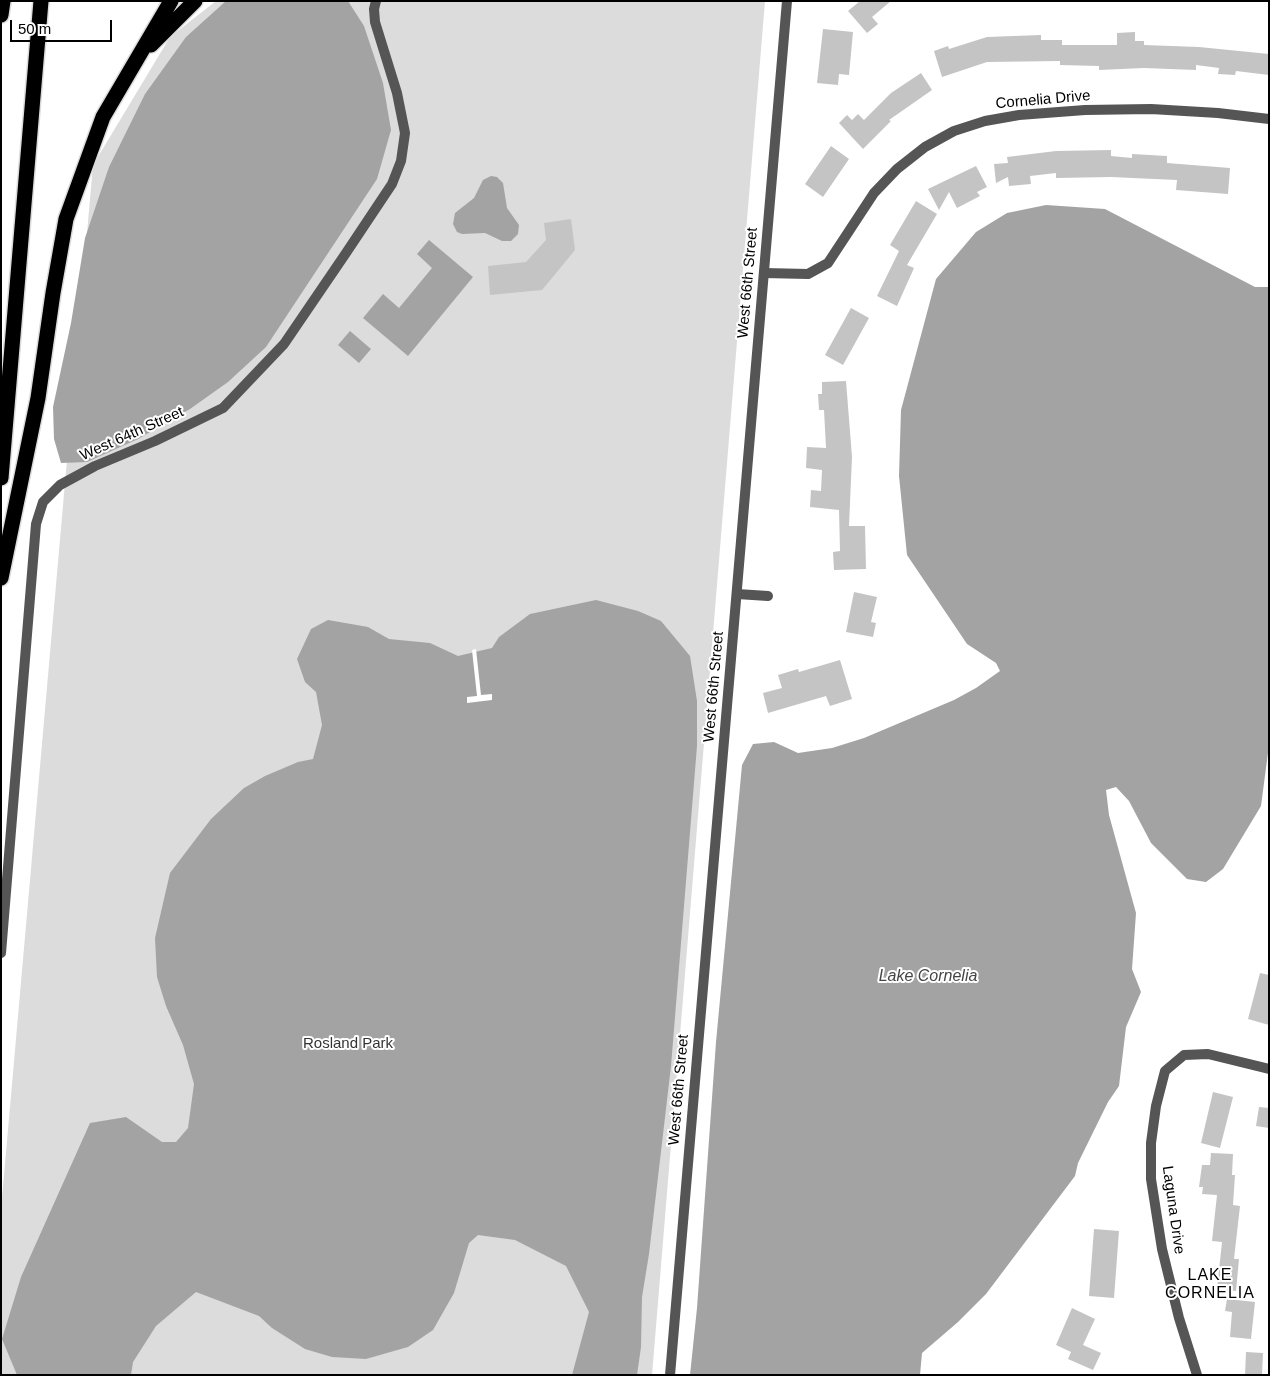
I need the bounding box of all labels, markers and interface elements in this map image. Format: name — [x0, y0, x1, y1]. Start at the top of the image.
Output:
scale bar — [12, 10, 115, 42]
text: 50 m — [18, 20, 51, 37]
street label: Cornelia Drive — [995, 87, 1091, 113]
street label: West 66th Street — [734, 227, 762, 339]
street label: West 64th Street — [77, 403, 187, 465]
street label: West 66th Street — [700, 631, 728, 743]
water label: Lake Cornelia — [879, 967, 977, 987]
street label: West 66th Street — [665, 1034, 693, 1146]
park label: Rosland Park — [303, 1035, 393, 1053]
street label: Laguna Drive — [1158, 1165, 1188, 1255]
district label: LAKE CORNELIA — [1164, 1266, 1256, 1304]

